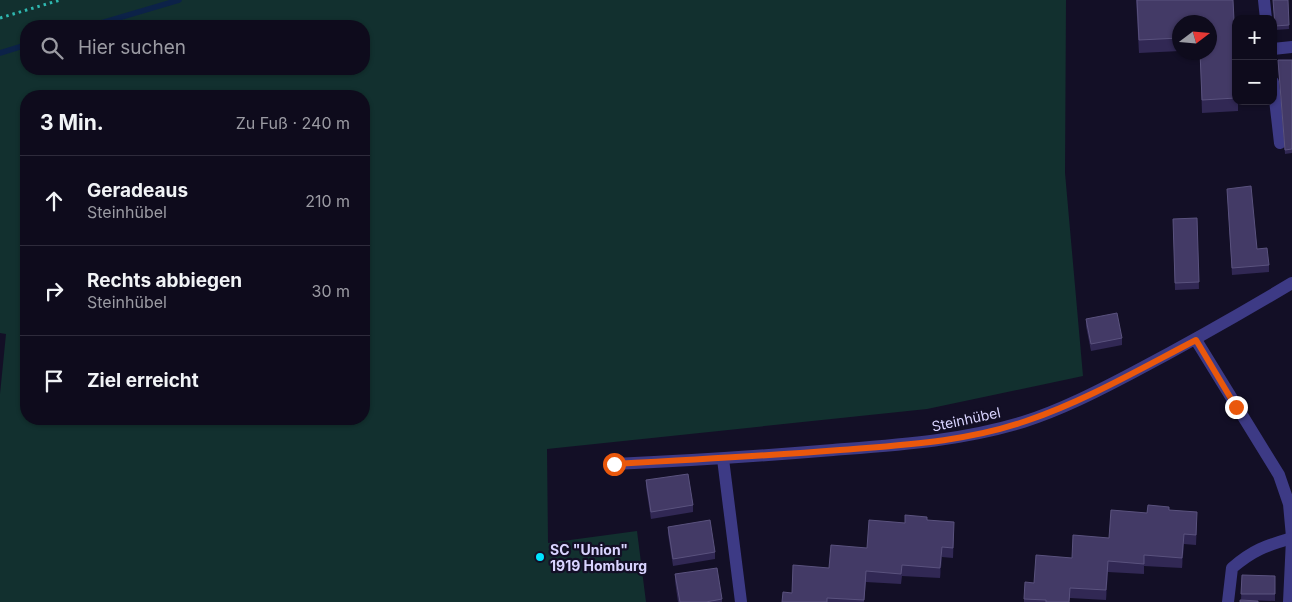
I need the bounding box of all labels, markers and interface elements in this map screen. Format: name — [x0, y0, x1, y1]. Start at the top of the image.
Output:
north arrow — [1172, 15, 1217, 60]
map controls — [1232, 15, 1277, 105]
button: + — [1232, 15, 1277, 60]
search box — [20, 20, 370, 75]
icon: search — [38, 34, 66, 62]
text: Hier suchen — [78, 36, 186, 59]
button: − — [1232, 60, 1277, 105]
text: 3 Min. — [40, 110, 104, 135]
text: Zu Fuß · 240 m — [236, 113, 350, 133]
text: Geradeaus — [87, 179, 188, 202]
icon: ahead — [40, 187, 68, 215]
text: 210 m — [305, 191, 350, 211]
text: Steinhübel — [87, 202, 167, 222]
text: Rechts abbiegen — [87, 269, 242, 292]
icon: right — [40, 277, 68, 305]
text: 30 m — [312, 281, 350, 301]
text: Steinhübel — [87, 292, 167, 312]
icon: arrive — [40, 367, 68, 395]
text: Ziel erreicht — [87, 369, 199, 392]
route end — [1225, 396, 1248, 419]
street label: Steinhübel — [930, 403, 1002, 435]
route start — [603, 453, 626, 476]
place label: SC "Union" 1919 Homburg — [550, 541, 647, 574]
marker: SC "Union" 1919 Homburg — [534, 551, 546, 563]

